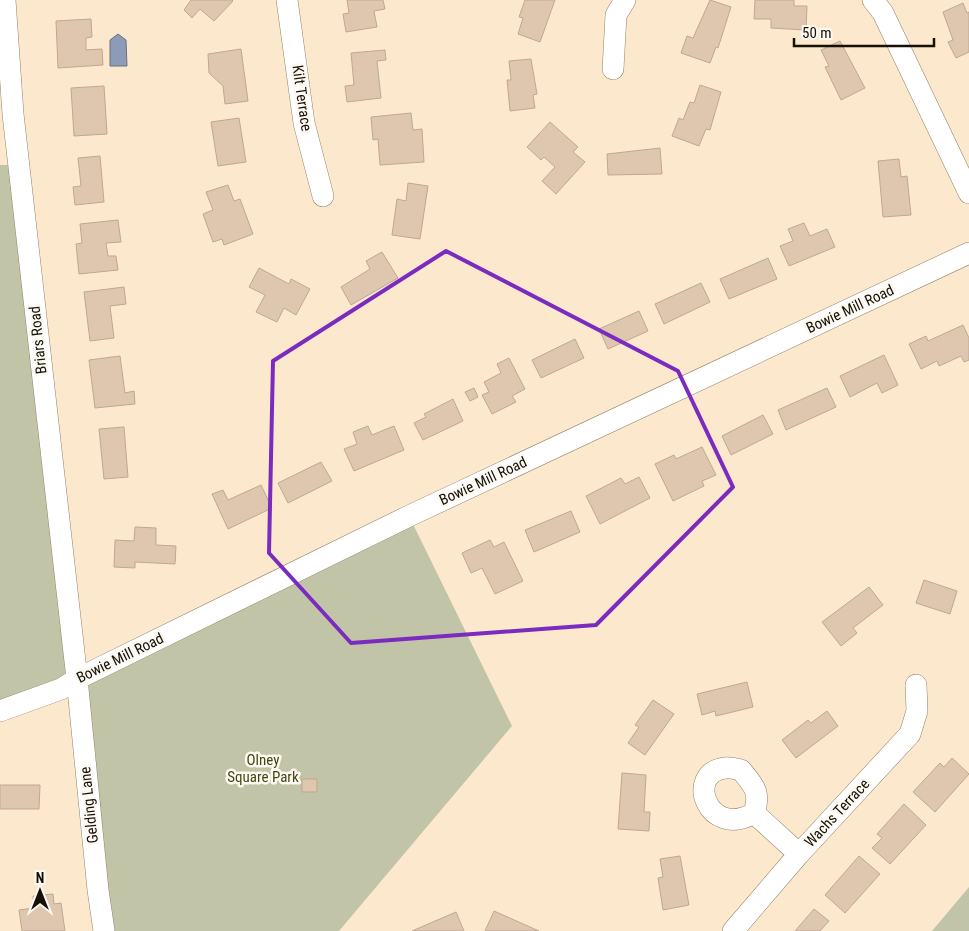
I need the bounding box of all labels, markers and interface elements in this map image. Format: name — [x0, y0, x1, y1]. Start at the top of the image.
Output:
scale bar — [794, 15, 934, 47]
text: 50 m — [802, 24, 832, 42]
street label: Kilt Terrace — [288, 64, 316, 132]
street label: Bowie Mill Road — [803, 281, 897, 337]
street label: Briars Road — [25, 305, 51, 375]
street label: Bowie Mill Road — [436, 453, 530, 509]
street label: Bowie Mill Road — [74, 629, 166, 687]
park label: Olney Square Park — [227, 751, 299, 786]
street label: Gelding Lane — [76, 766, 102, 844]
street label: Wachs Terrace — [801, 775, 873, 851]
north arrow — [15, 866, 65, 916]
text: N — [36, 870, 44, 886]

